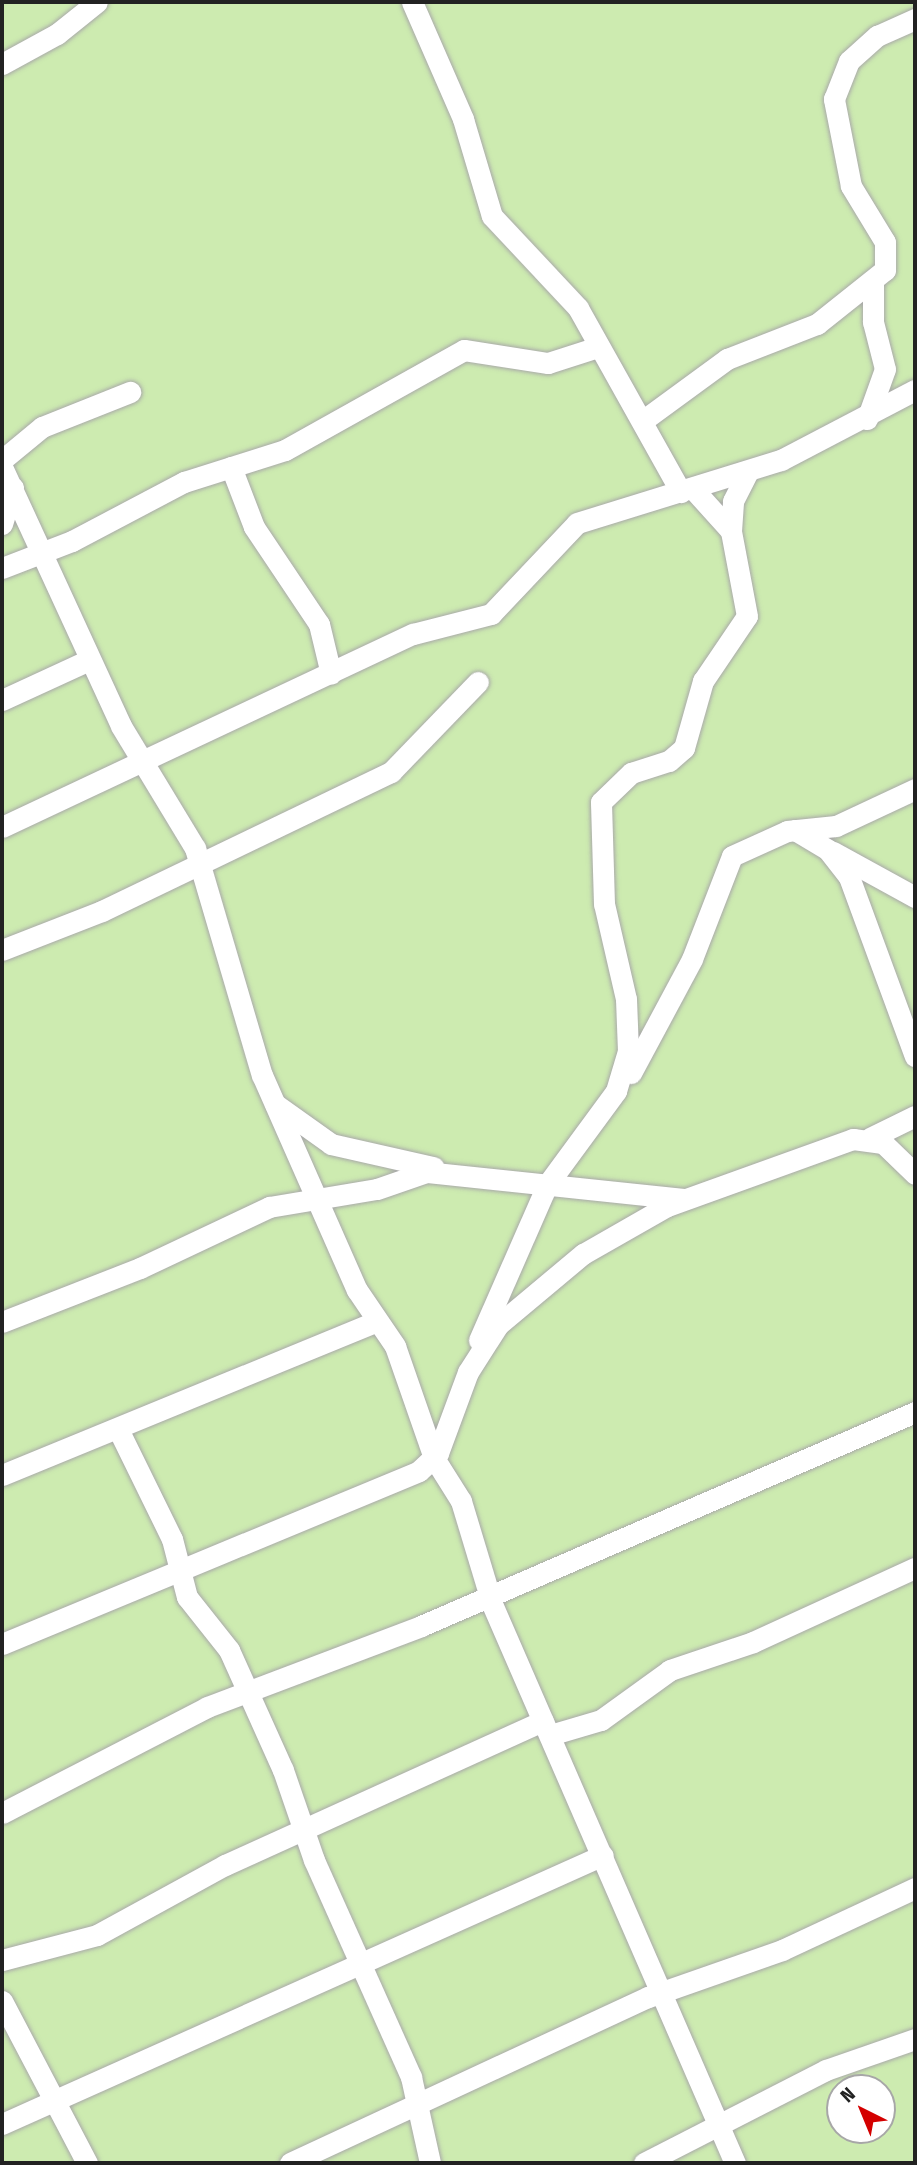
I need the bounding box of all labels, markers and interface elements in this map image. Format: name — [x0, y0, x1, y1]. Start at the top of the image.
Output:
north arrow — [826, 2074, 896, 2144]
text: N — [836, 2082, 860, 2107]

